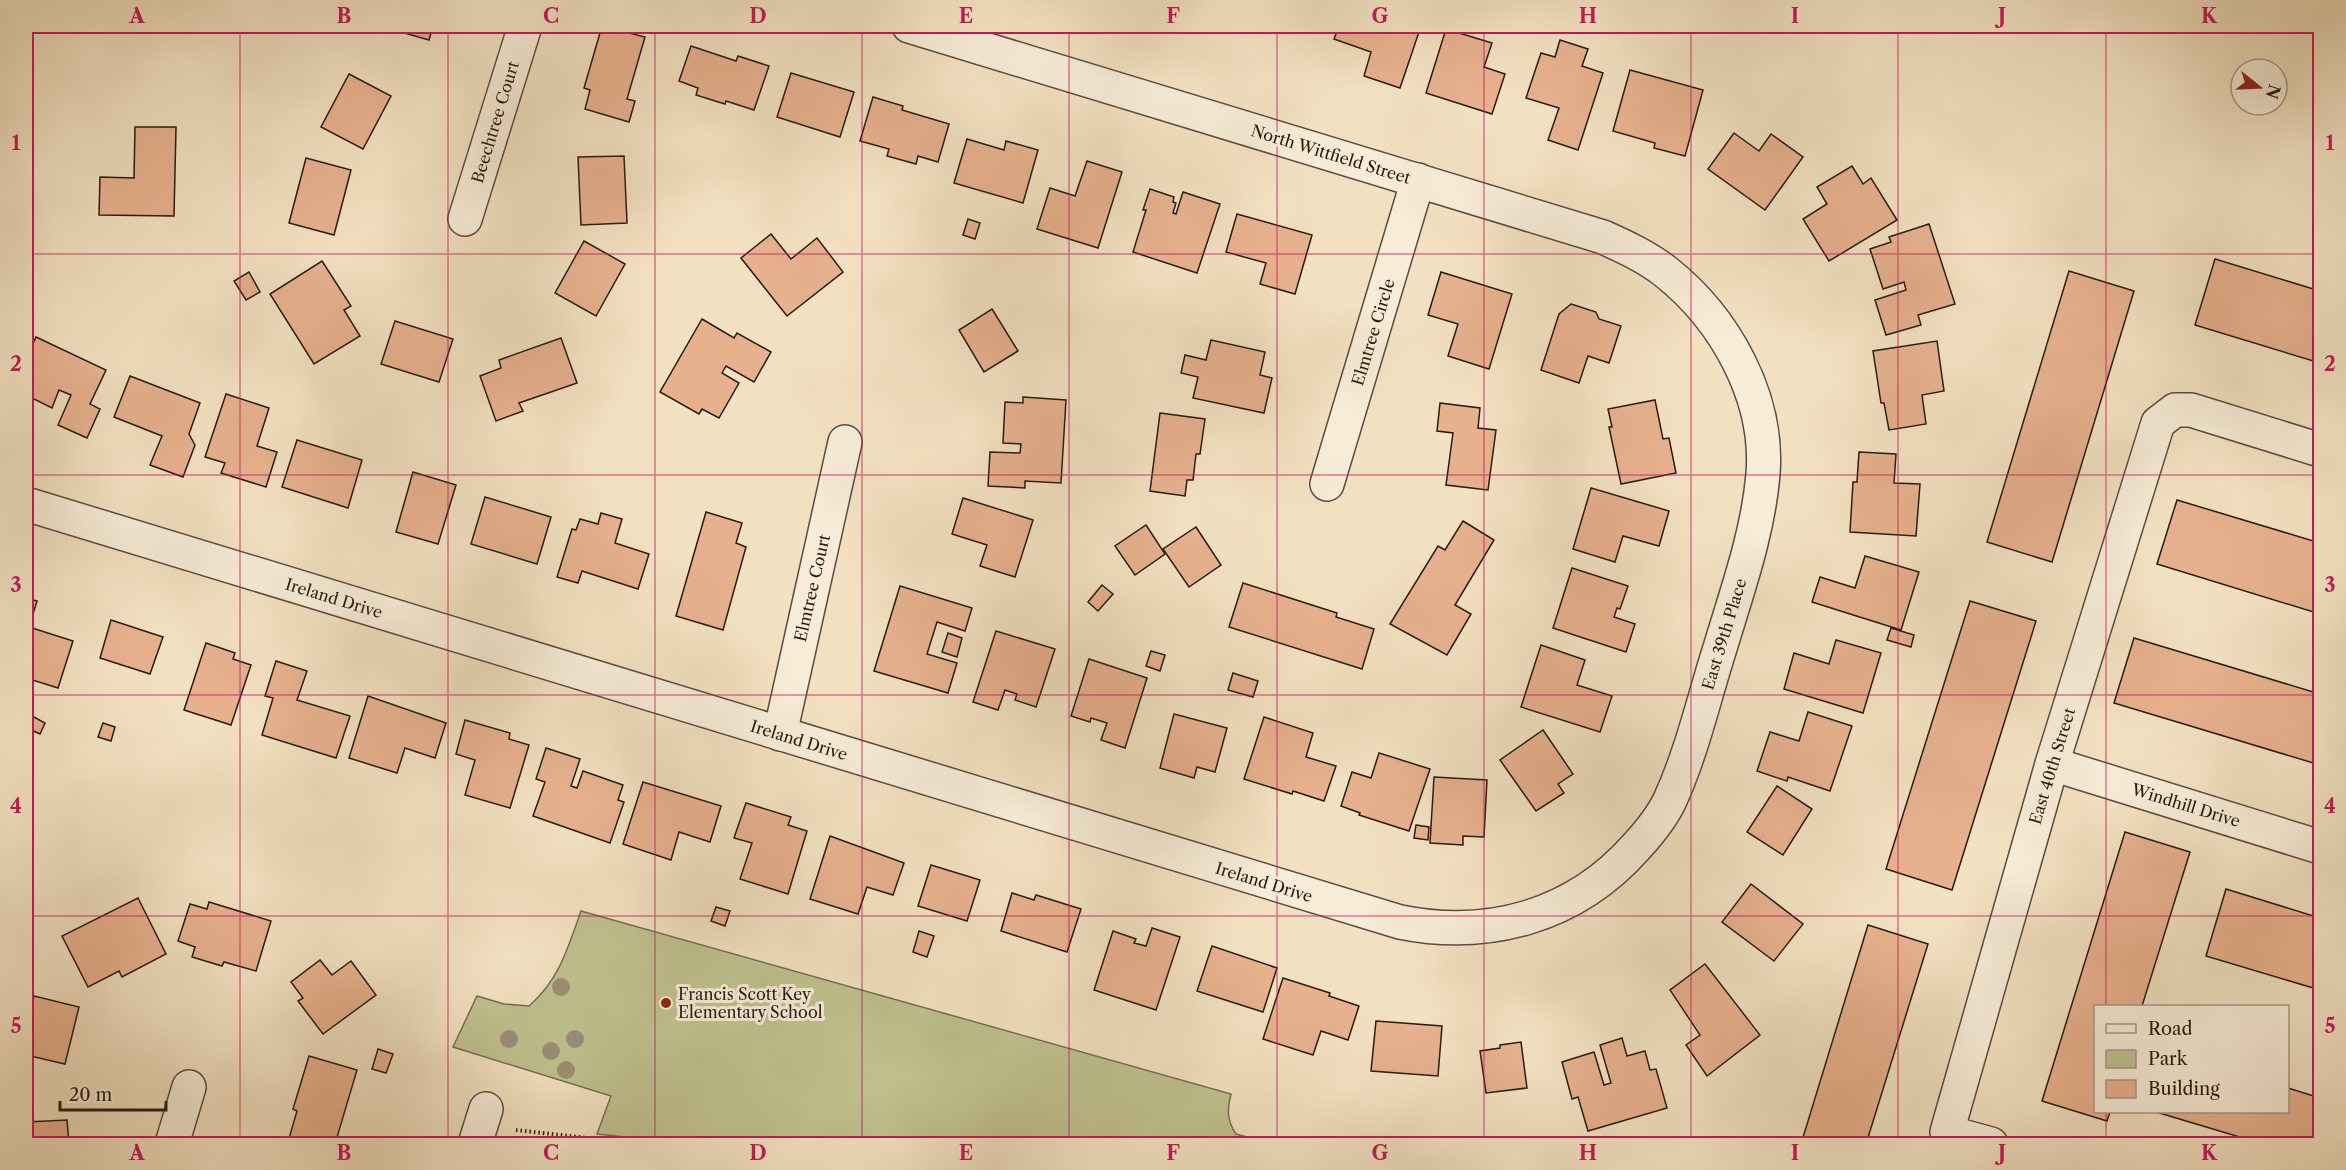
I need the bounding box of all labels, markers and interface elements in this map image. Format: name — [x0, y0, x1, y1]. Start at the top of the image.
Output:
text: A — [128, 4, 145, 28]
text: B — [337, 4, 352, 28]
text: C — [543, 4, 559, 28]
text: D — [749, 4, 767, 28]
text: E — [959, 4, 973, 28]
text: F — [1166, 4, 1180, 28]
text: G — [1372, 4, 1389, 28]
text: H — [1579, 4, 1597, 28]
text: I — [1791, 4, 1799, 28]
text: J — [1994, 4, 2006, 28]
text: K — [2201, 4, 2218, 28]
north arrow — [2229, 57, 2289, 117]
street label: Beechtree Court — [467, 58, 523, 185]
text: N — [2262, 82, 2285, 101]
street label: North Wittfield Street — [1249, 120, 1413, 188]
text: 1 — [12, 131, 21, 155]
text: 1 — [2326, 131, 2335, 155]
street label: Elmtree Circle — [1347, 276, 1399, 388]
text: 2 — [10, 352, 22, 376]
text: 2 — [2324, 352, 2336, 376]
street label: Elmtree Court — [790, 532, 834, 644]
text: 3 — [10, 573, 22, 597]
text: 3 — [2324, 573, 2336, 597]
street label: Ireland Drive — [283, 574, 385, 622]
street label: East 39th Place — [1698, 576, 1750, 692]
street label: East 40th Street — [2025, 705, 2079, 827]
street label: Ireland Drive — [748, 716, 850, 764]
street label: Windhill Drive — [2128, 779, 2243, 831]
text: 4 — [10, 794, 22, 818]
text: 4 — [2324, 794, 2336, 818]
street label: Ireland Drive — [1213, 858, 1315, 906]
place label: Francis Scott Key Elementary School — [678, 984, 823, 1022]
marker: Francis Scott Key Elementary School — [659, 996, 673, 1010]
legend — [2094, 1005, 2289, 1113]
text: 5 — [10, 1014, 22, 1038]
text: 5 — [2324, 1014, 2336, 1038]
text: Road — [2148, 1018, 2193, 1040]
text: Park — [2148, 1048, 2189, 1070]
scale bar — [60, 1074, 166, 1112]
text: Building — [2148, 1078, 2220, 1100]
text: 20 m — [69, 1084, 113, 1106]
text: A — [128, 1141, 145, 1165]
text: B — [337, 1141, 352, 1165]
text: C — [543, 1141, 559, 1165]
text: D — [749, 1141, 767, 1165]
text: E — [959, 1141, 973, 1165]
text: F — [1166, 1141, 1180, 1165]
text: G — [1372, 1141, 1389, 1165]
text: H — [1579, 1141, 1597, 1165]
text: I — [1791, 1141, 1799, 1165]
text: J — [1994, 1141, 2006, 1165]
text: K — [2201, 1141, 2218, 1165]

